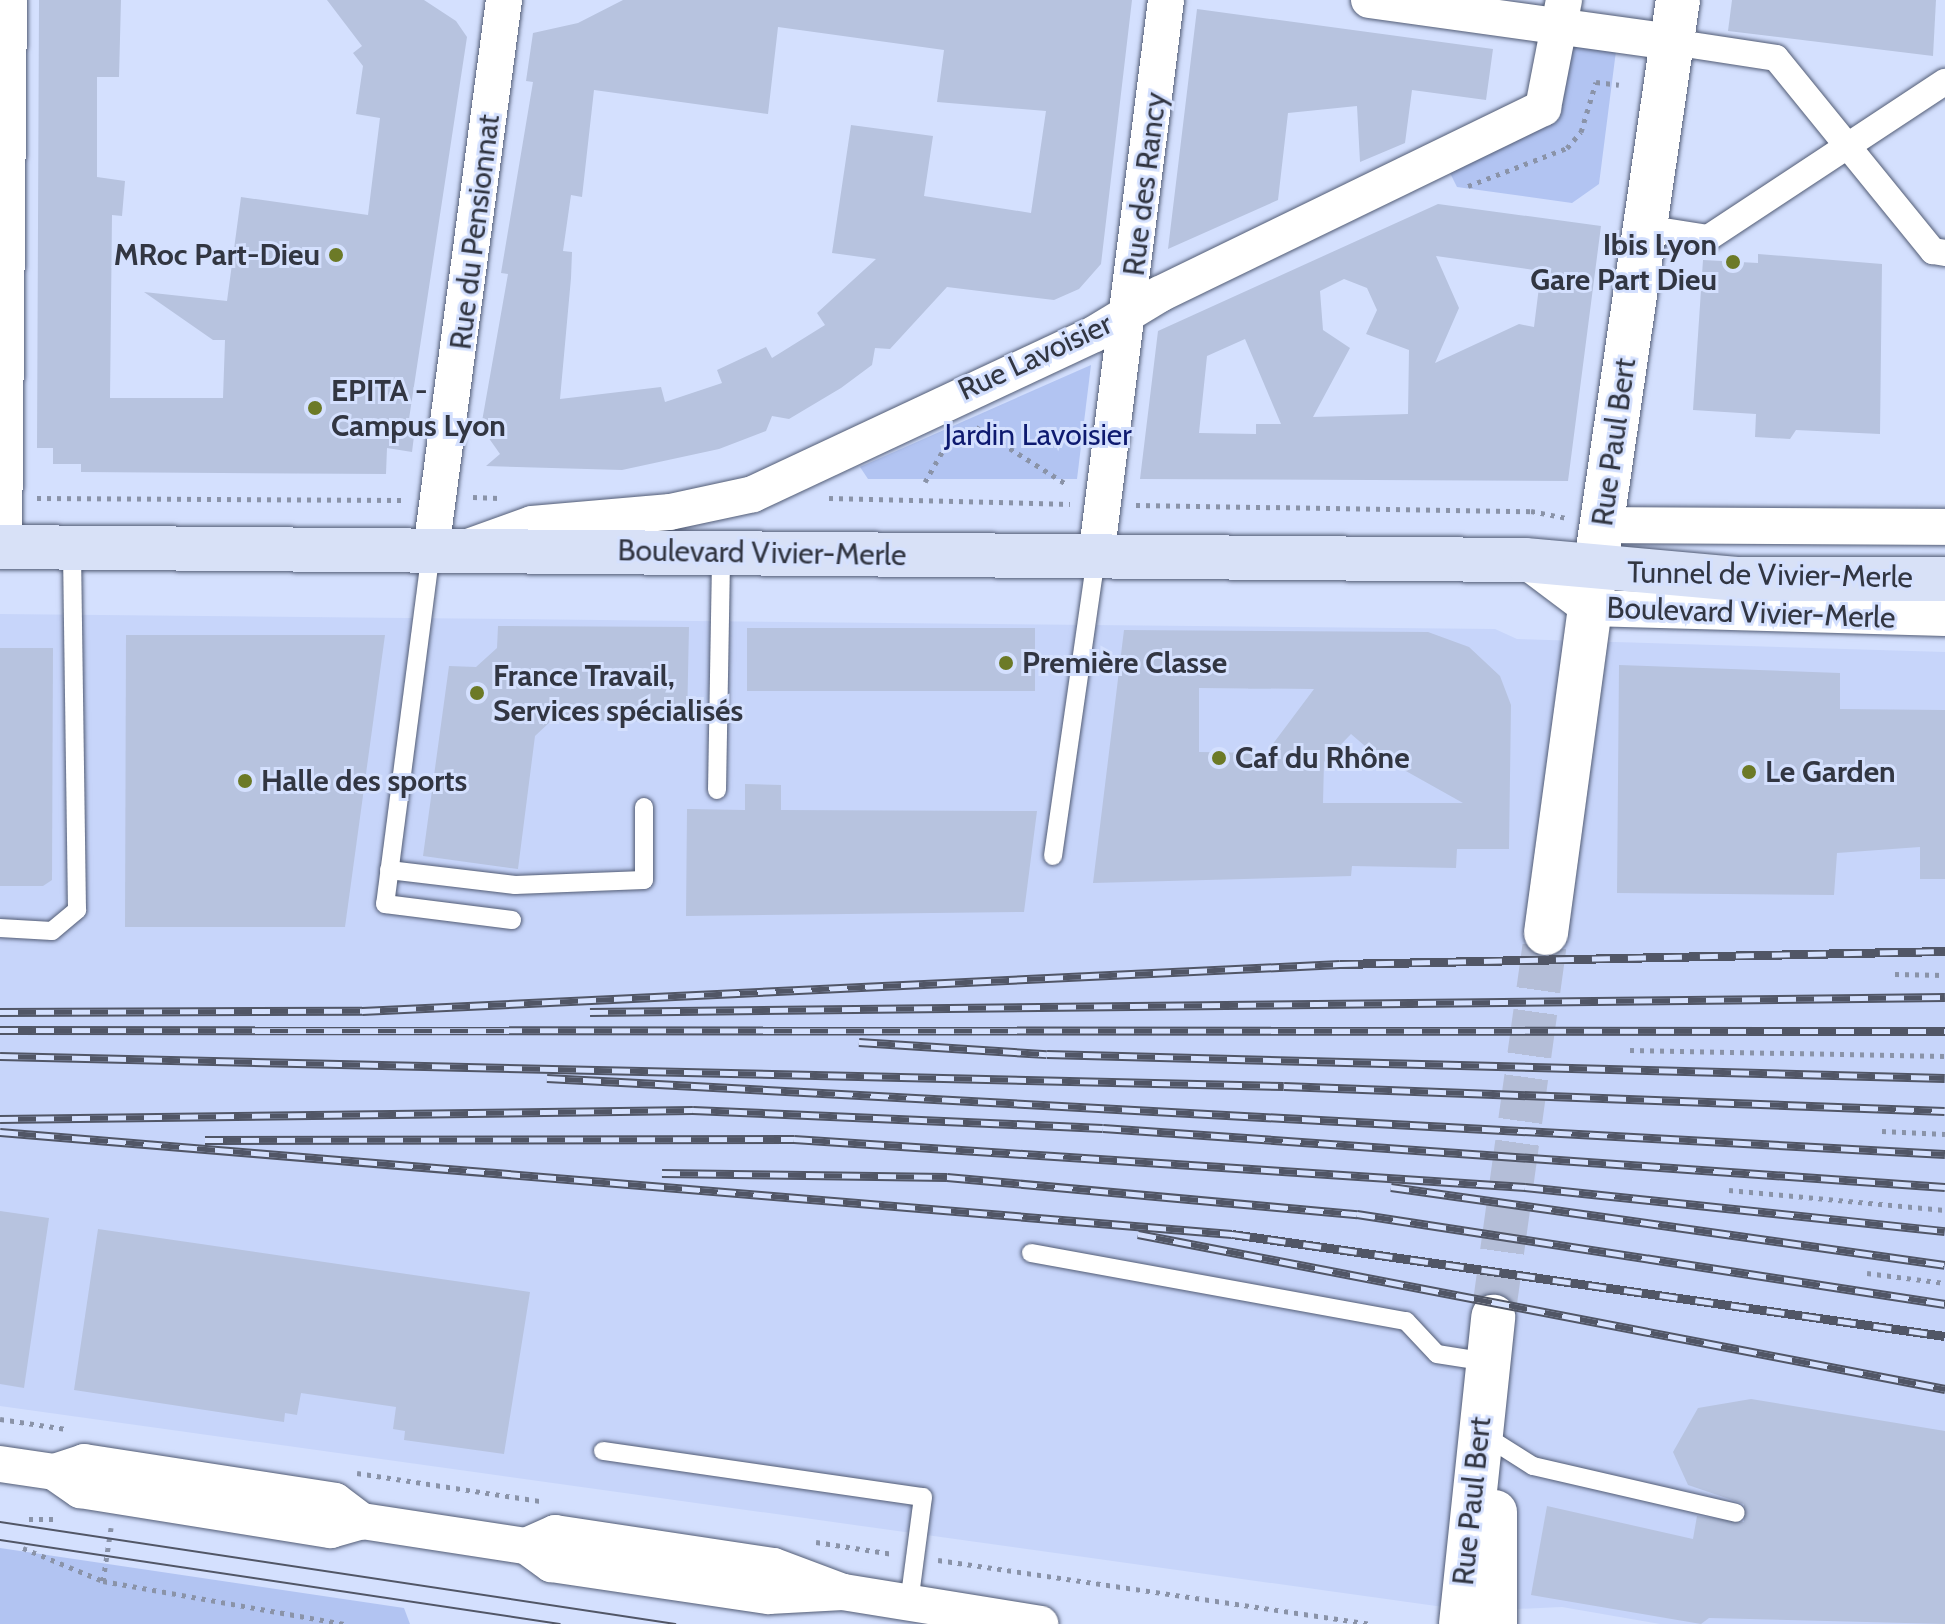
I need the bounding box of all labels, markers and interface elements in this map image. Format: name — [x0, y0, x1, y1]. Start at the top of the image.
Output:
street label: Rue des Rancy — [1116, 90, 1174, 278]
street label: Rue du Pensionnat — [443, 112, 507, 352]
place label: Ibis Lyon Gare Part Dieu — [1530, 227, 1717, 298]
place label: MRoc Part-Dieu — [114, 237, 320, 273]
marker: MRoc Part-Dieu — [327, 246, 345, 264]
marker: Ibis Lyon Gare Part Dieu — [1724, 253, 1742, 271]
street label: Rue Lavoisier — [952, 306, 1118, 408]
street label: Rue Paul Bert — [1584, 356, 1644, 528]
place label: EPITA - Campus Lyon — [331, 373, 506, 444]
marker: EPITA - Campus Lyon — [306, 399, 324, 417]
park label: Jardin Lavoisier — [944, 417, 1132, 453]
street label: Boulevard Vivier-Merle — [617, 532, 907, 574]
street label: Tunnel de Vivier-Merle — [1627, 555, 1913, 595]
street label: Boulevard Vivier-Merle — [1606, 590, 1896, 636]
place label: Première Classe — [1022, 645, 1227, 681]
marker: Première Classe — [997, 654, 1015, 672]
place label: France Travail, Services spécialisés — [493, 658, 743, 728]
marker: France Travail, Services spécialisés — [468, 684, 486, 702]
place label: Caf du Rhône — [1235, 740, 1410, 776]
marker: Caf du Rhône — [1210, 749, 1228, 767]
place label: Le Garden — [1765, 754, 1896, 790]
place label: Halle des sports — [261, 763, 467, 799]
marker: Le Garden — [1740, 763, 1758, 781]
marker: Halle des sports — [236, 772, 254, 790]
street label: Rue Paul Bert — [1445, 1415, 1499, 1587]

